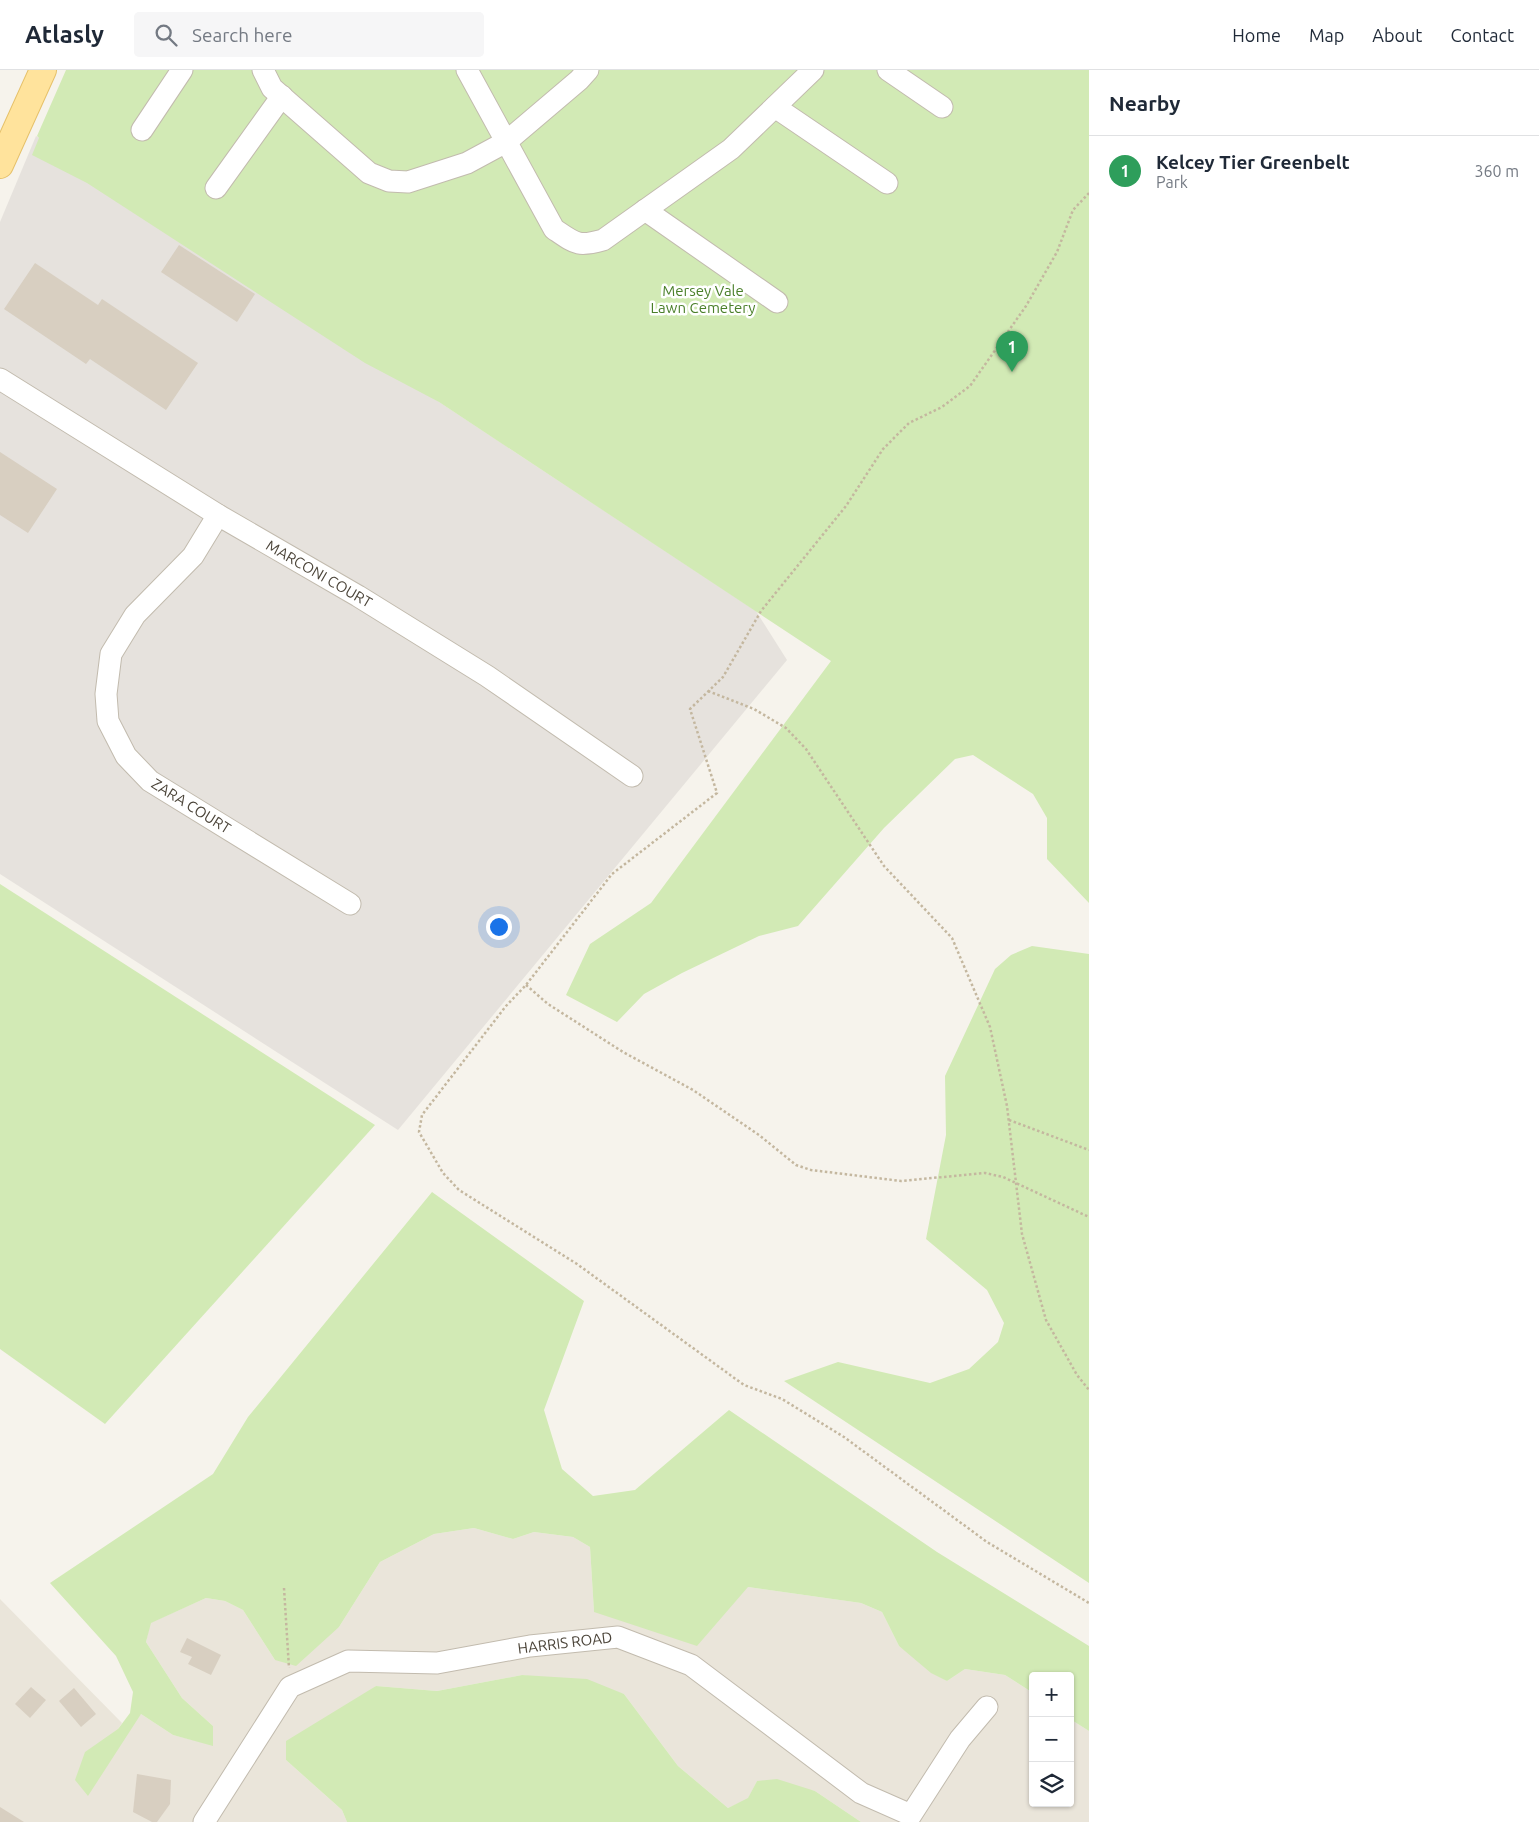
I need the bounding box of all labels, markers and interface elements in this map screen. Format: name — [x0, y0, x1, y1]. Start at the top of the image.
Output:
search box — [134, 12, 484, 57]
text: Atlasly — [25, 21, 104, 48]
icon: search — [152, 21, 180, 49]
text: Search here — [192, 24, 292, 46]
text: Home — [1232, 25, 1281, 45]
text: Map — [1309, 25, 1344, 45]
text: About — [1372, 25, 1422, 45]
text: Contact — [1450, 25, 1514, 45]
text: Nearby — [1109, 91, 1180, 115]
text: Kelcey Tier Greenbelt — [1156, 151, 1350, 173]
text: 1 — [1120, 162, 1130, 180]
text: 360 m — [1474, 162, 1519, 180]
text: Park — [1156, 173, 1188, 191]
park label: Mersey Vale Lawn Cemetery — [650, 282, 756, 316]
pin: 1 — [996, 331, 1028, 372]
street label: MARCONI COURT — [263, 536, 376, 611]
street label: ZARA COURT — [149, 775, 235, 837]
your location — [486, 914, 512, 940]
street label: HARRIS ROAD — [517, 1628, 613, 1657]
map controls — [1029, 1672, 1074, 1807]
button: + — [1029, 1672, 1074, 1717]
button: − — [1029, 1717, 1074, 1762]
button: layers — [1029, 1762, 1074, 1807]

